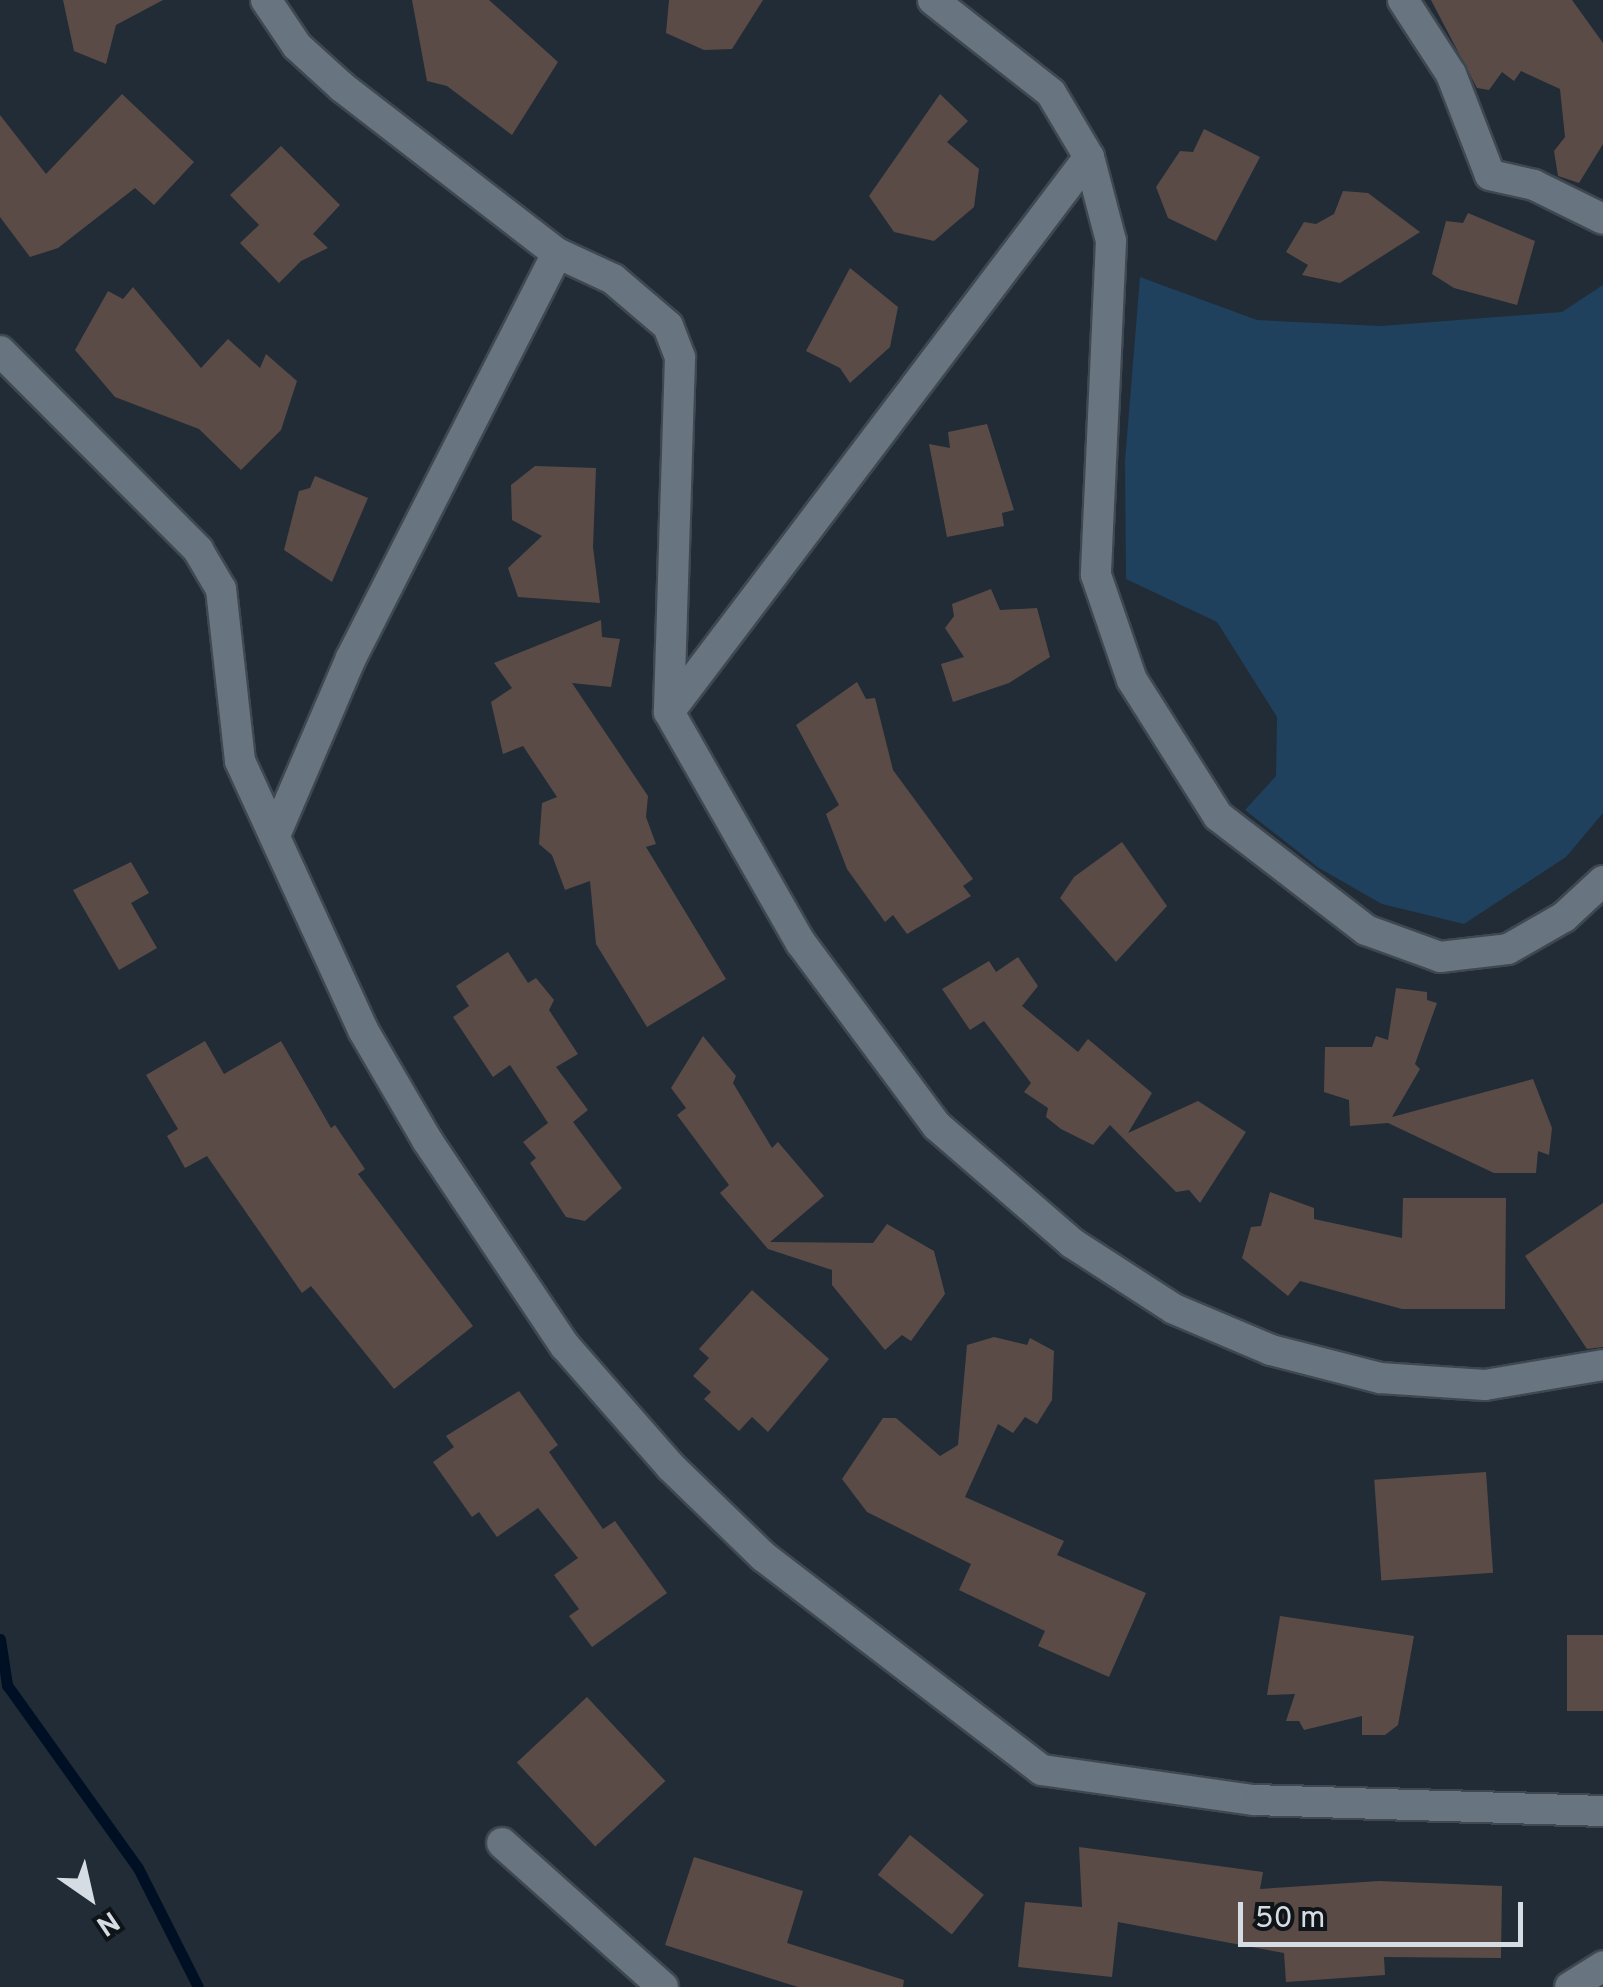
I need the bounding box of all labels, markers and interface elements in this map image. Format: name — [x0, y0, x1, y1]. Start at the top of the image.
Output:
north arrow — [40, 1847, 140, 1947]
scale bar — [1243, 1882, 1528, 1944]
text: N — [88, 1901, 125, 1942]
text: 50 m — [1255, 1901, 1325, 1938]

